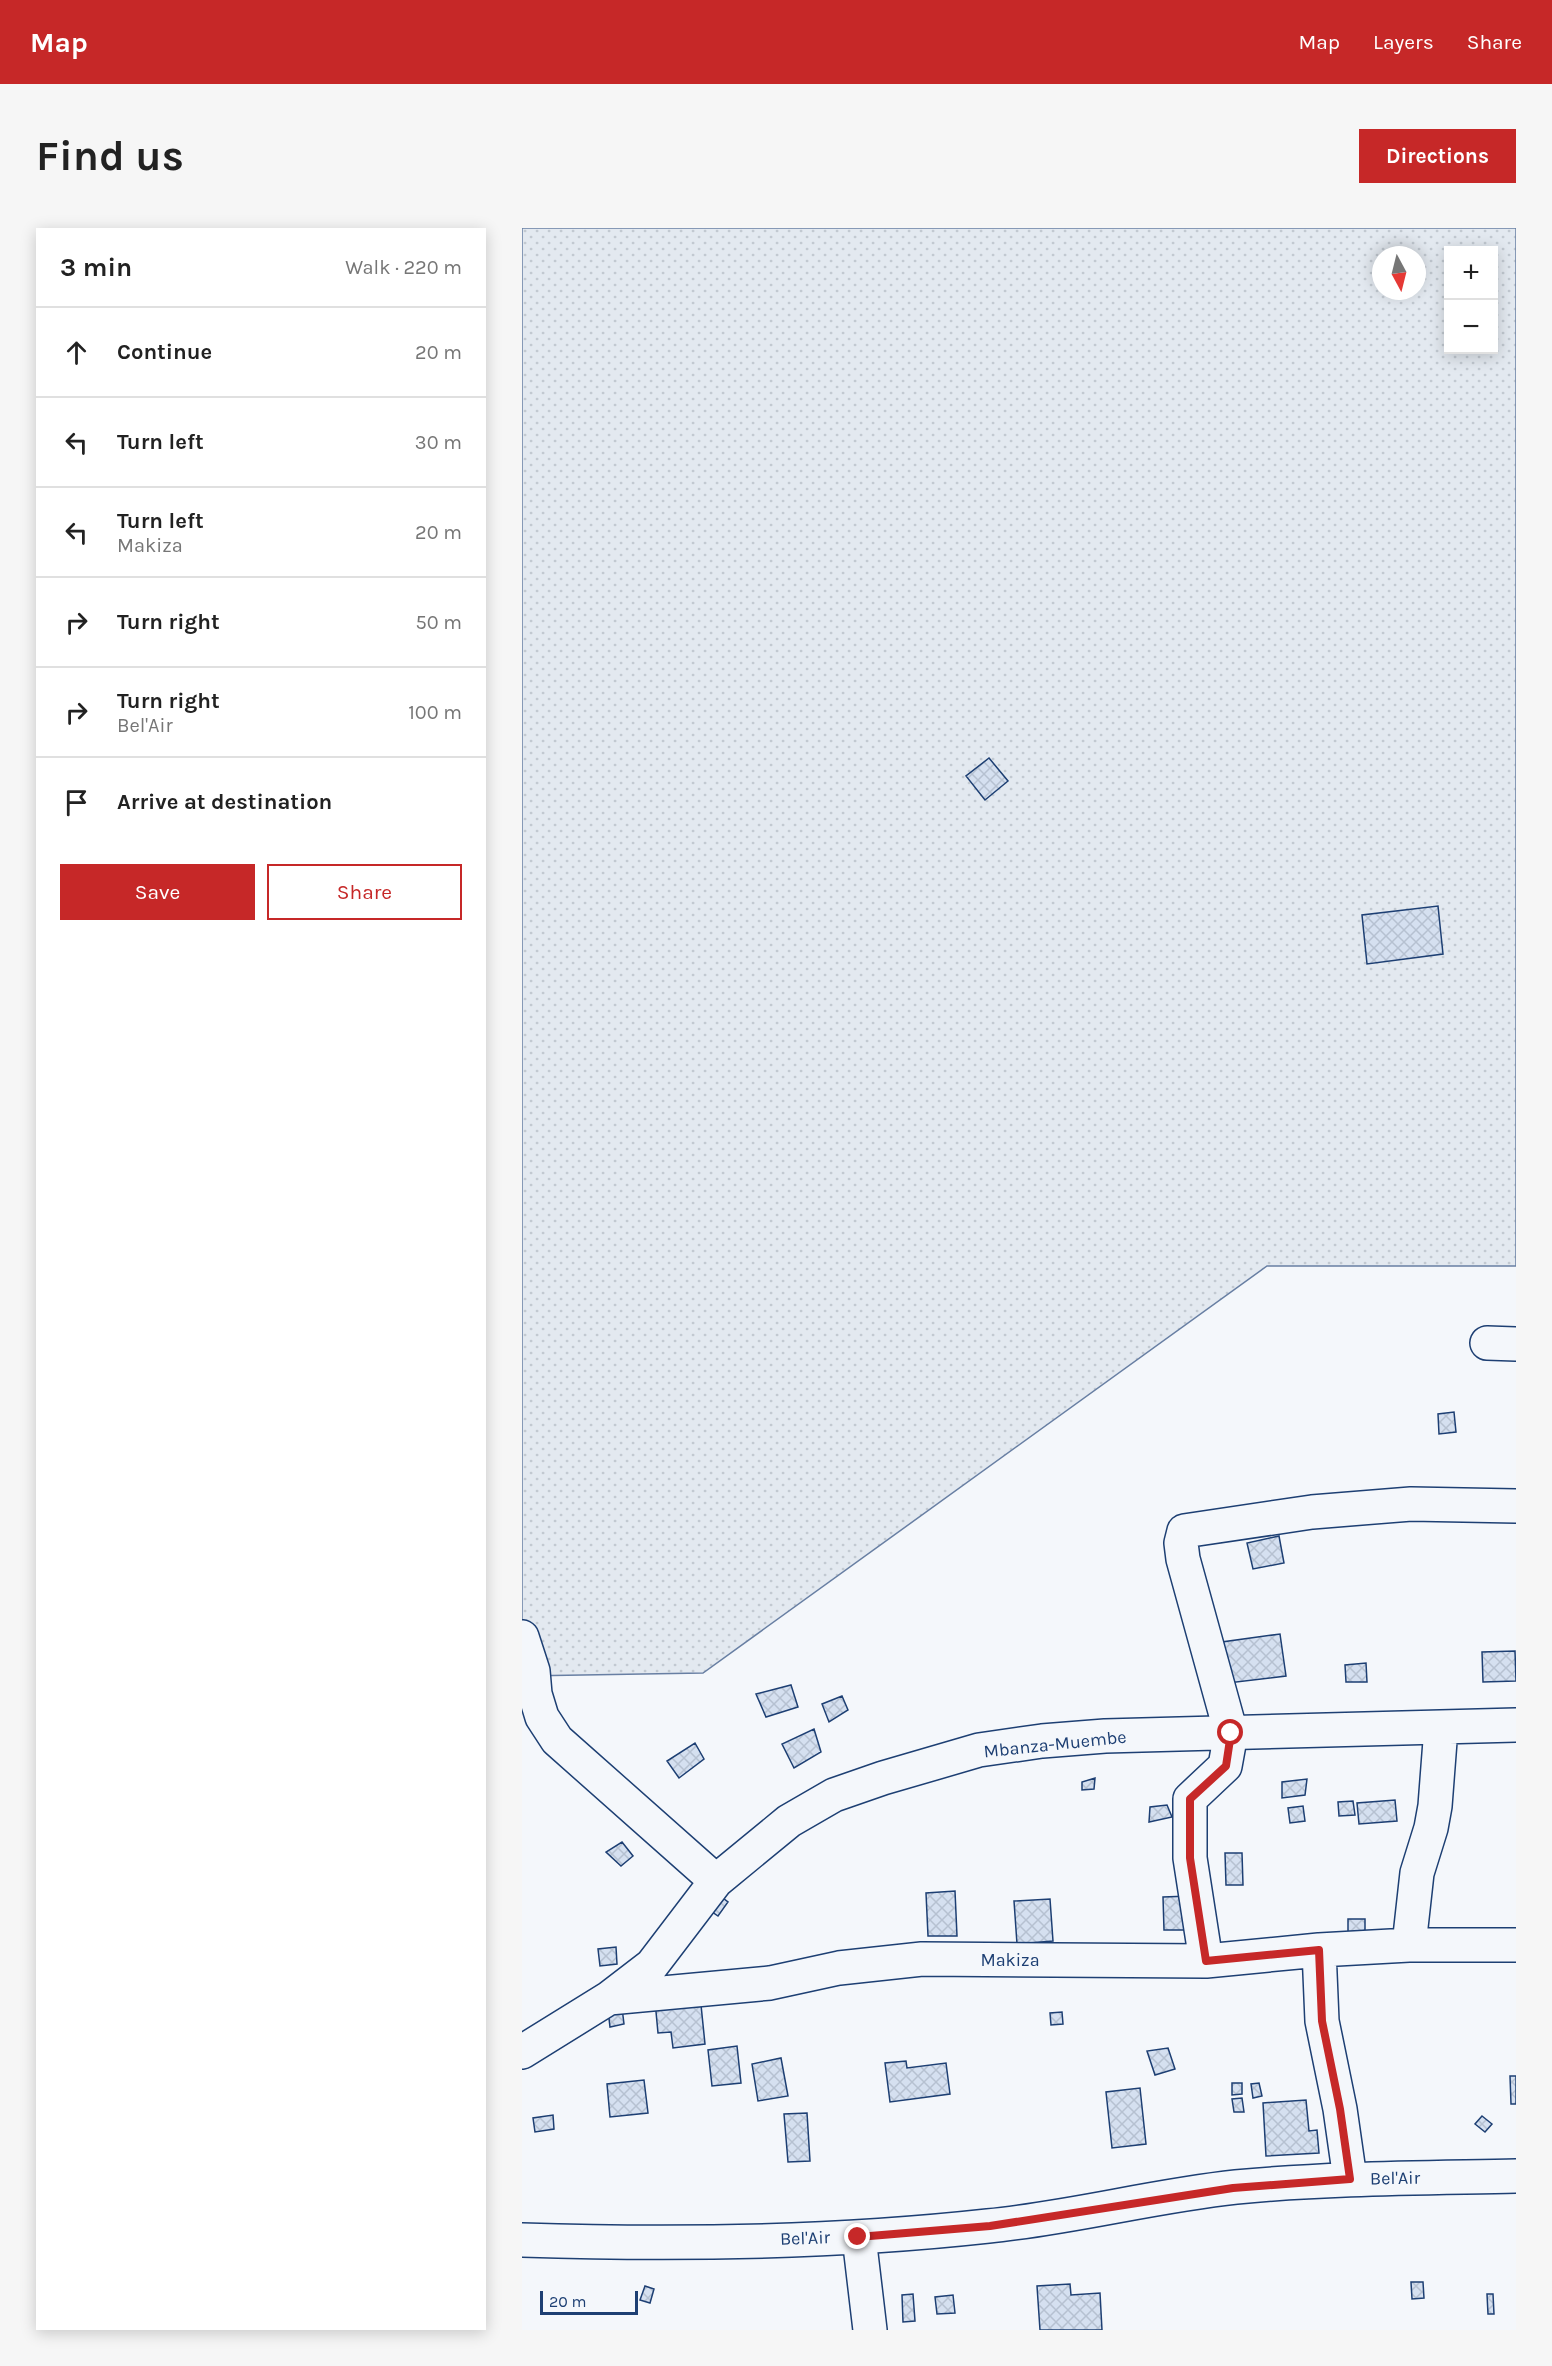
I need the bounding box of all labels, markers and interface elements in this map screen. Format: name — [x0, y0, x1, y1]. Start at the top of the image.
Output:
text: Map — [30, 26, 88, 59]
text: Map — [1298, 30, 1340, 54]
text: Layers — [1373, 30, 1434, 54]
text: Share — [1467, 30, 1522, 54]
button: Directions — [1359, 129, 1516, 183]
text: Find us — [36, 131, 184, 181]
north arrow — [1372, 246, 1426, 300]
map controls — [1444, 246, 1498, 354]
button: + — [1444, 246, 1498, 300]
text: 3 min — [60, 252, 132, 283]
text: Walk · 220 m — [345, 256, 462, 279]
button: − — [1444, 300, 1498, 354]
icon: ahead — [60, 336, 93, 369]
text: Continue — [117, 339, 212, 365]
text: 20 m — [415, 341, 462, 364]
icon: left — [60, 426, 93, 459]
text: Turn left — [117, 429, 204, 455]
text: 30 m — [415, 431, 462, 454]
text: Turn left — [117, 508, 204, 534]
icon: left — [60, 516, 93, 549]
text: 20 m — [415, 521, 462, 544]
text: Makiza — [117, 534, 183, 557]
icon: right — [60, 606, 93, 639]
text: Turn right — [117, 609, 220, 635]
text: 50 m — [415, 611, 462, 634]
text: Turn right — [117, 688, 220, 714]
icon: right — [60, 696, 93, 729]
text: 100 m — [408, 701, 462, 724]
text: Bel'Air — [117, 714, 173, 737]
icon: arrive — [60, 786, 93, 819]
text: Arrive at destination — [117, 789, 332, 815]
button: Save — [60, 864, 255, 920]
button: Share — [267, 864, 462, 920]
route start — [1217, 1719, 1243, 1745]
street label: Mbanza-Muembe — [982, 1726, 1128, 1762]
street label: Makiza — [980, 1949, 1040, 1971]
street label: Bel'Air — [1370, 2167, 1421, 2189]
route end — [844, 2223, 870, 2249]
street label: Bel'Air — [780, 2226, 831, 2250]
scale bar — [540, 2288, 638, 2316]
text: 20 m — [549, 2292, 587, 2311]

